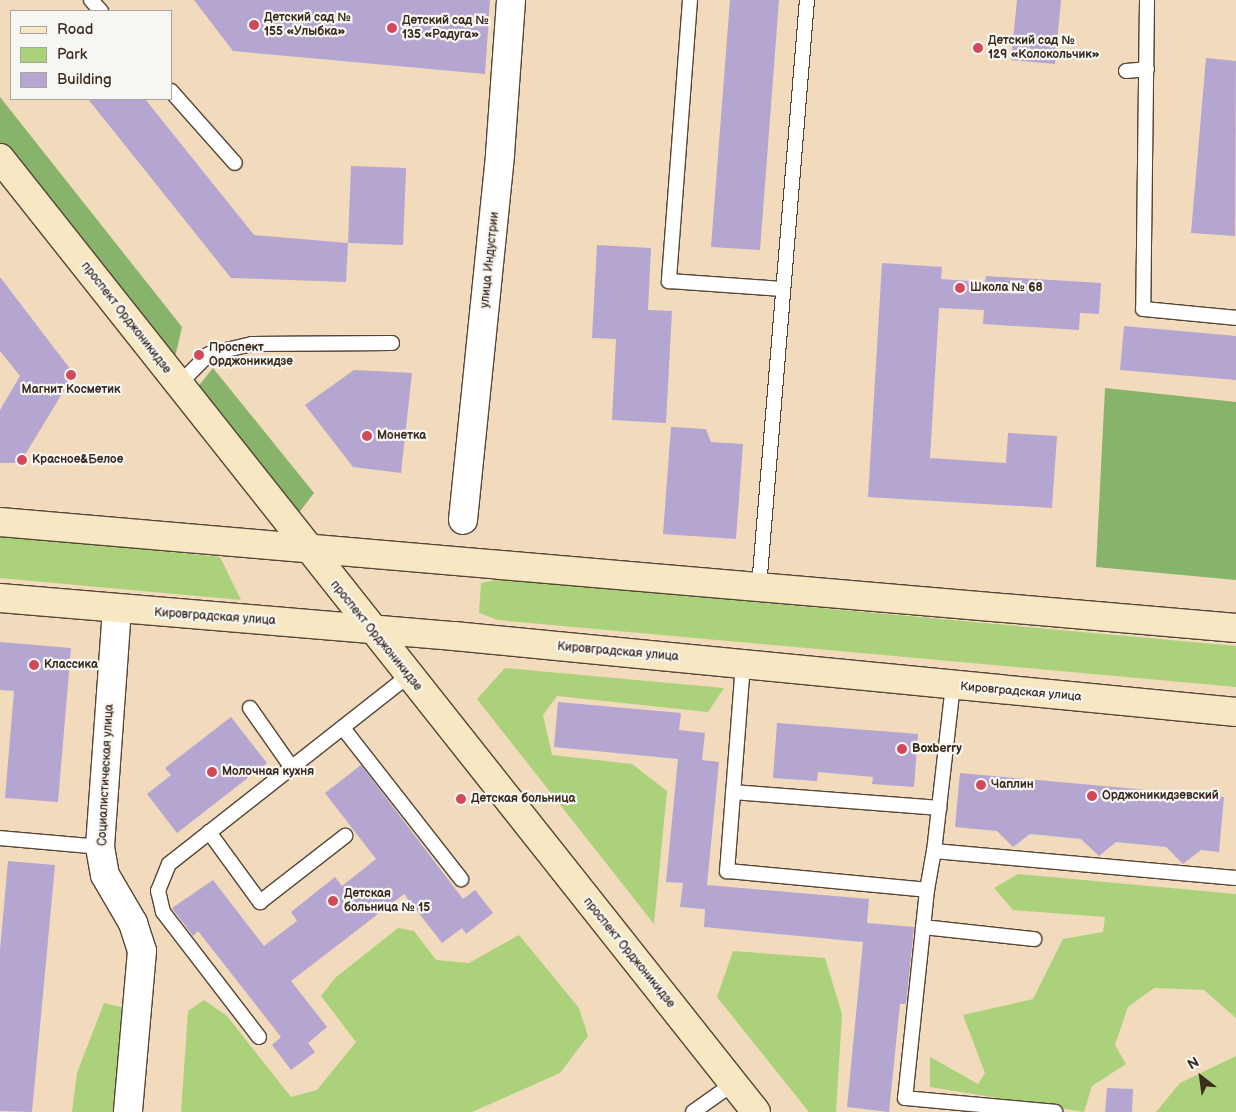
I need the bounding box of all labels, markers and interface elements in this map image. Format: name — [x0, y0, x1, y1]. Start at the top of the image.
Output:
legend — [10, 10, 172, 100]
place label: Детский сад № 155 «Улыбка» — [264, 11, 351, 39]
place label: Детский сад № 135 «Радуга» — [402, 14, 489, 42]
marker: Детский сад № 155 «Улыбка» — [248, 19, 260, 31]
text: Road — [57, 20, 93, 39]
marker: Детский сад № 135 «Радуга» — [386, 22, 398, 34]
place label: Детский сад № 129 «Колокольчик» — [988, 34, 1100, 62]
marker: Детский сад № 129 «Колокольчик» — [972, 42, 984, 54]
text: Park — [57, 45, 87, 64]
text: Building — [57, 70, 112, 89]
street label: улица Индустрии — [478, 211, 502, 309]
street label: проспект Орджоникидзе — [78, 259, 174, 377]
place label: Школа № 68 — [970, 281, 1043, 295]
marker: Школа № 68 — [954, 282, 966, 294]
place label: Проспект Орджоникидзе — [209, 341, 293, 369]
marker: Проспект Орджоникидзе — [193, 349, 205, 361]
marker: Магнит Косметик — [65, 369, 77, 381]
place label: Магнит Косметик — [22, 383, 120, 397]
place label: Монетка — [377, 429, 426, 443]
marker: Монетка — [361, 430, 373, 442]
place label: Красное&Белое — [32, 453, 123, 467]
marker: Красное&Белое — [16, 454, 28, 466]
street label: проспект Орджоникидзе — [327, 578, 425, 694]
street label: Кировградская улица — [154, 606, 276, 628]
street label: Кировградская улица — [557, 640, 679, 664]
place label: Классика — [44, 658, 98, 672]
marker: Классика — [28, 659, 40, 671]
street label: Кировградская улица — [960, 680, 1082, 704]
street label: Социалистическая улица — [95, 704, 117, 846]
place label: Boxberry — [912, 742, 962, 756]
marker: Boxberry — [896, 743, 908, 755]
place label: Молочная кухня — [222, 765, 314, 779]
marker: Молочная кухня — [206, 766, 218, 778]
place label: Чаплин — [991, 778, 1034, 792]
marker: Чаплин — [975, 779, 987, 791]
place label: Орджоникидзевский — [1102, 789, 1219, 803]
marker: Орджоникидзевский — [1086, 790, 1098, 802]
place label: Детская больница — [471, 792, 575, 806]
marker: Детская больница — [455, 793, 467, 805]
place label: Детская больница № 15 — [344, 887, 430, 915]
marker: Детская больница № 15 — [326, 894, 340, 908]
street label: проспект Орджоникидзе — [580, 895, 678, 1011]
north arrow — [1176, 1052, 1226, 1102]
text: N — [1184, 1054, 1202, 1074]

